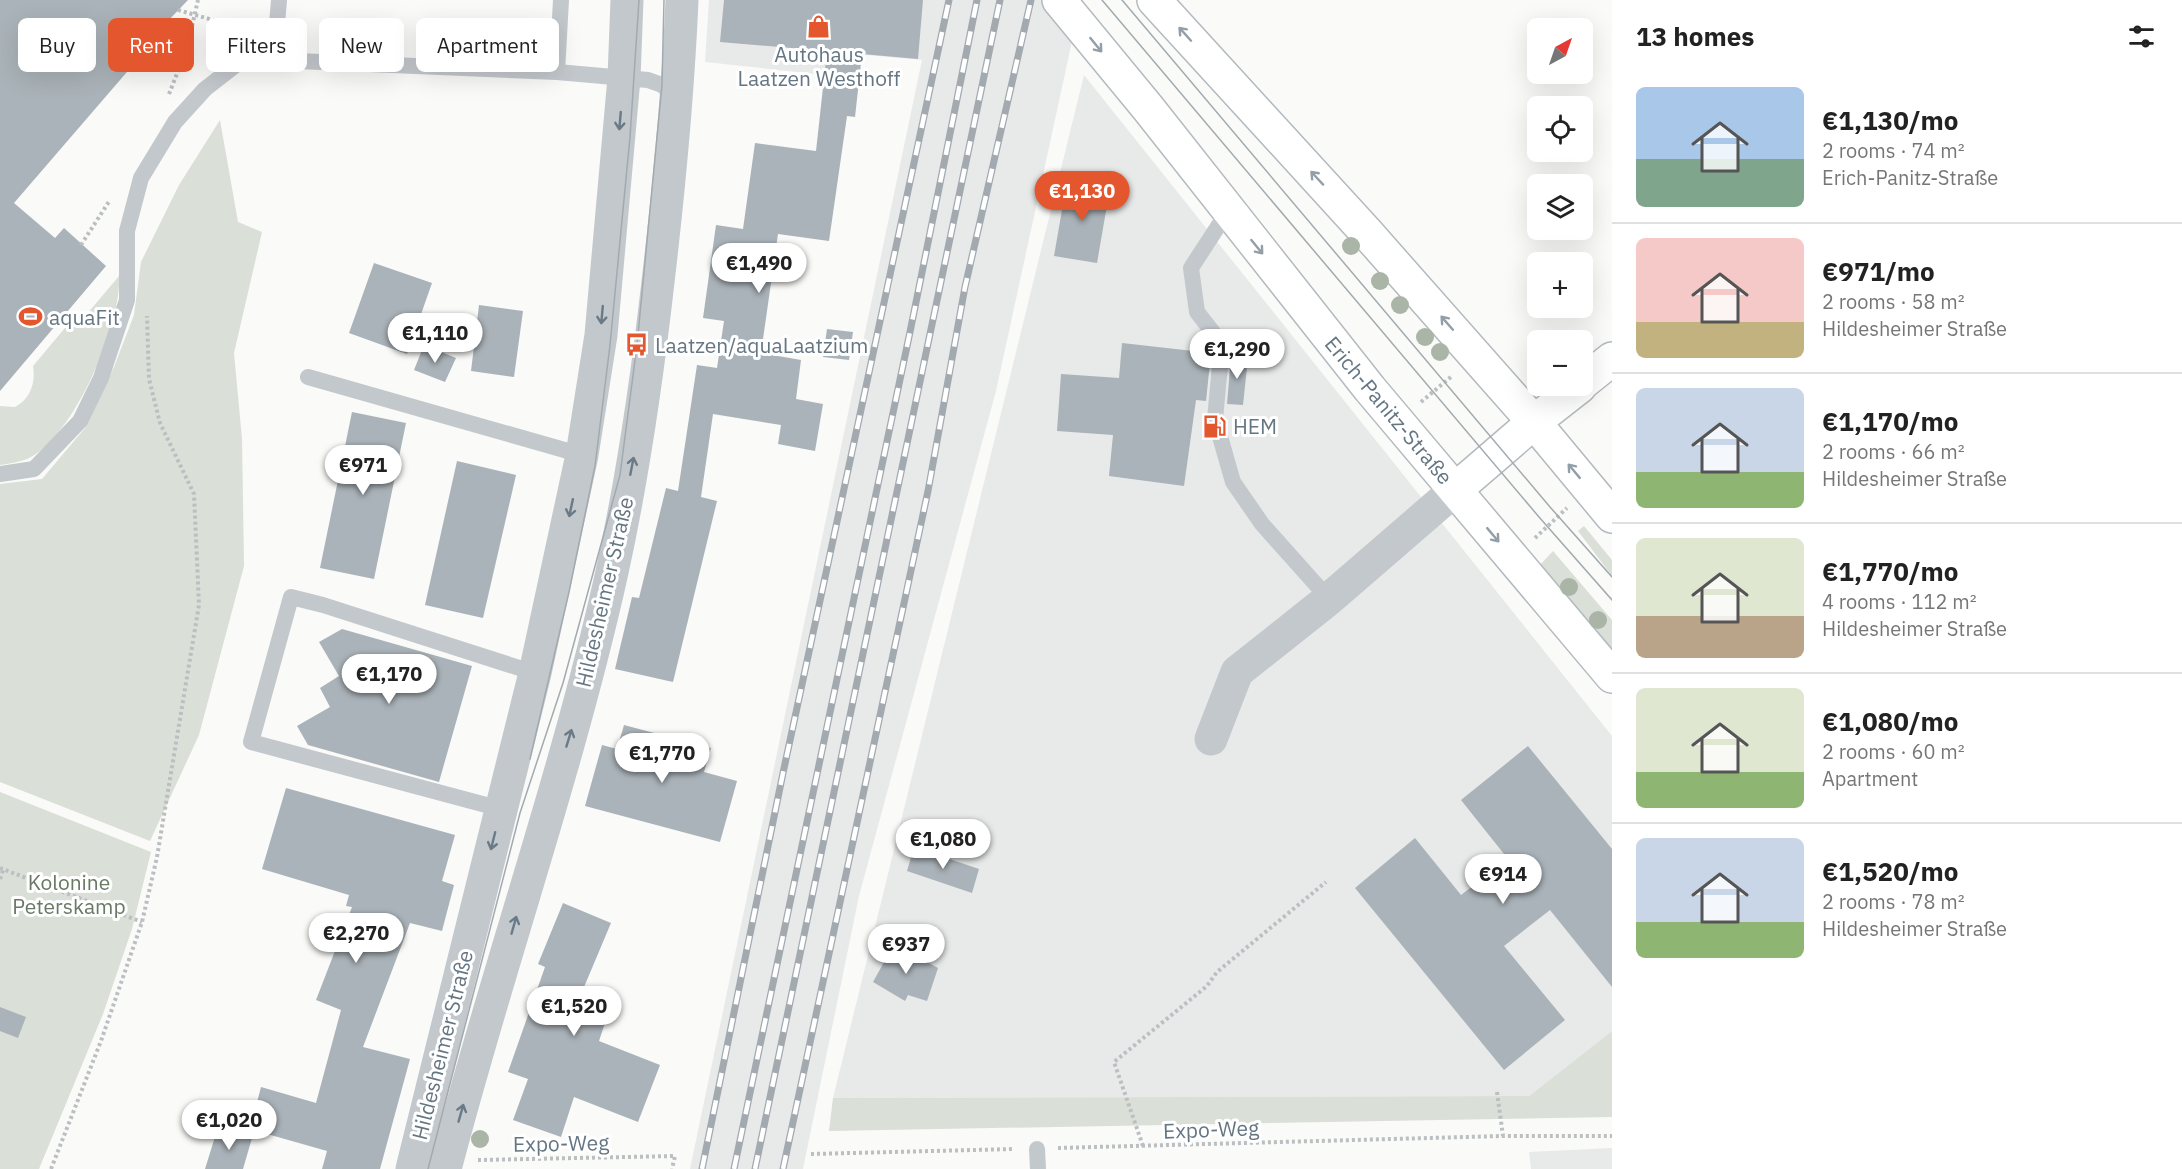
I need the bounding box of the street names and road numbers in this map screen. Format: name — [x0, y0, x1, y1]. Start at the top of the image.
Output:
street label: Erich-Panitz-Straße — [1319, 330, 1459, 490]
street label: Hildesheimer Straße — [568, 494, 640, 690]
street label: Hildesheimer Straße — [405, 947, 479, 1143]
street label: Expo-Weg — [1162, 1113, 1260, 1145]
street label: Expo-Weg — [513, 1128, 609, 1158]

